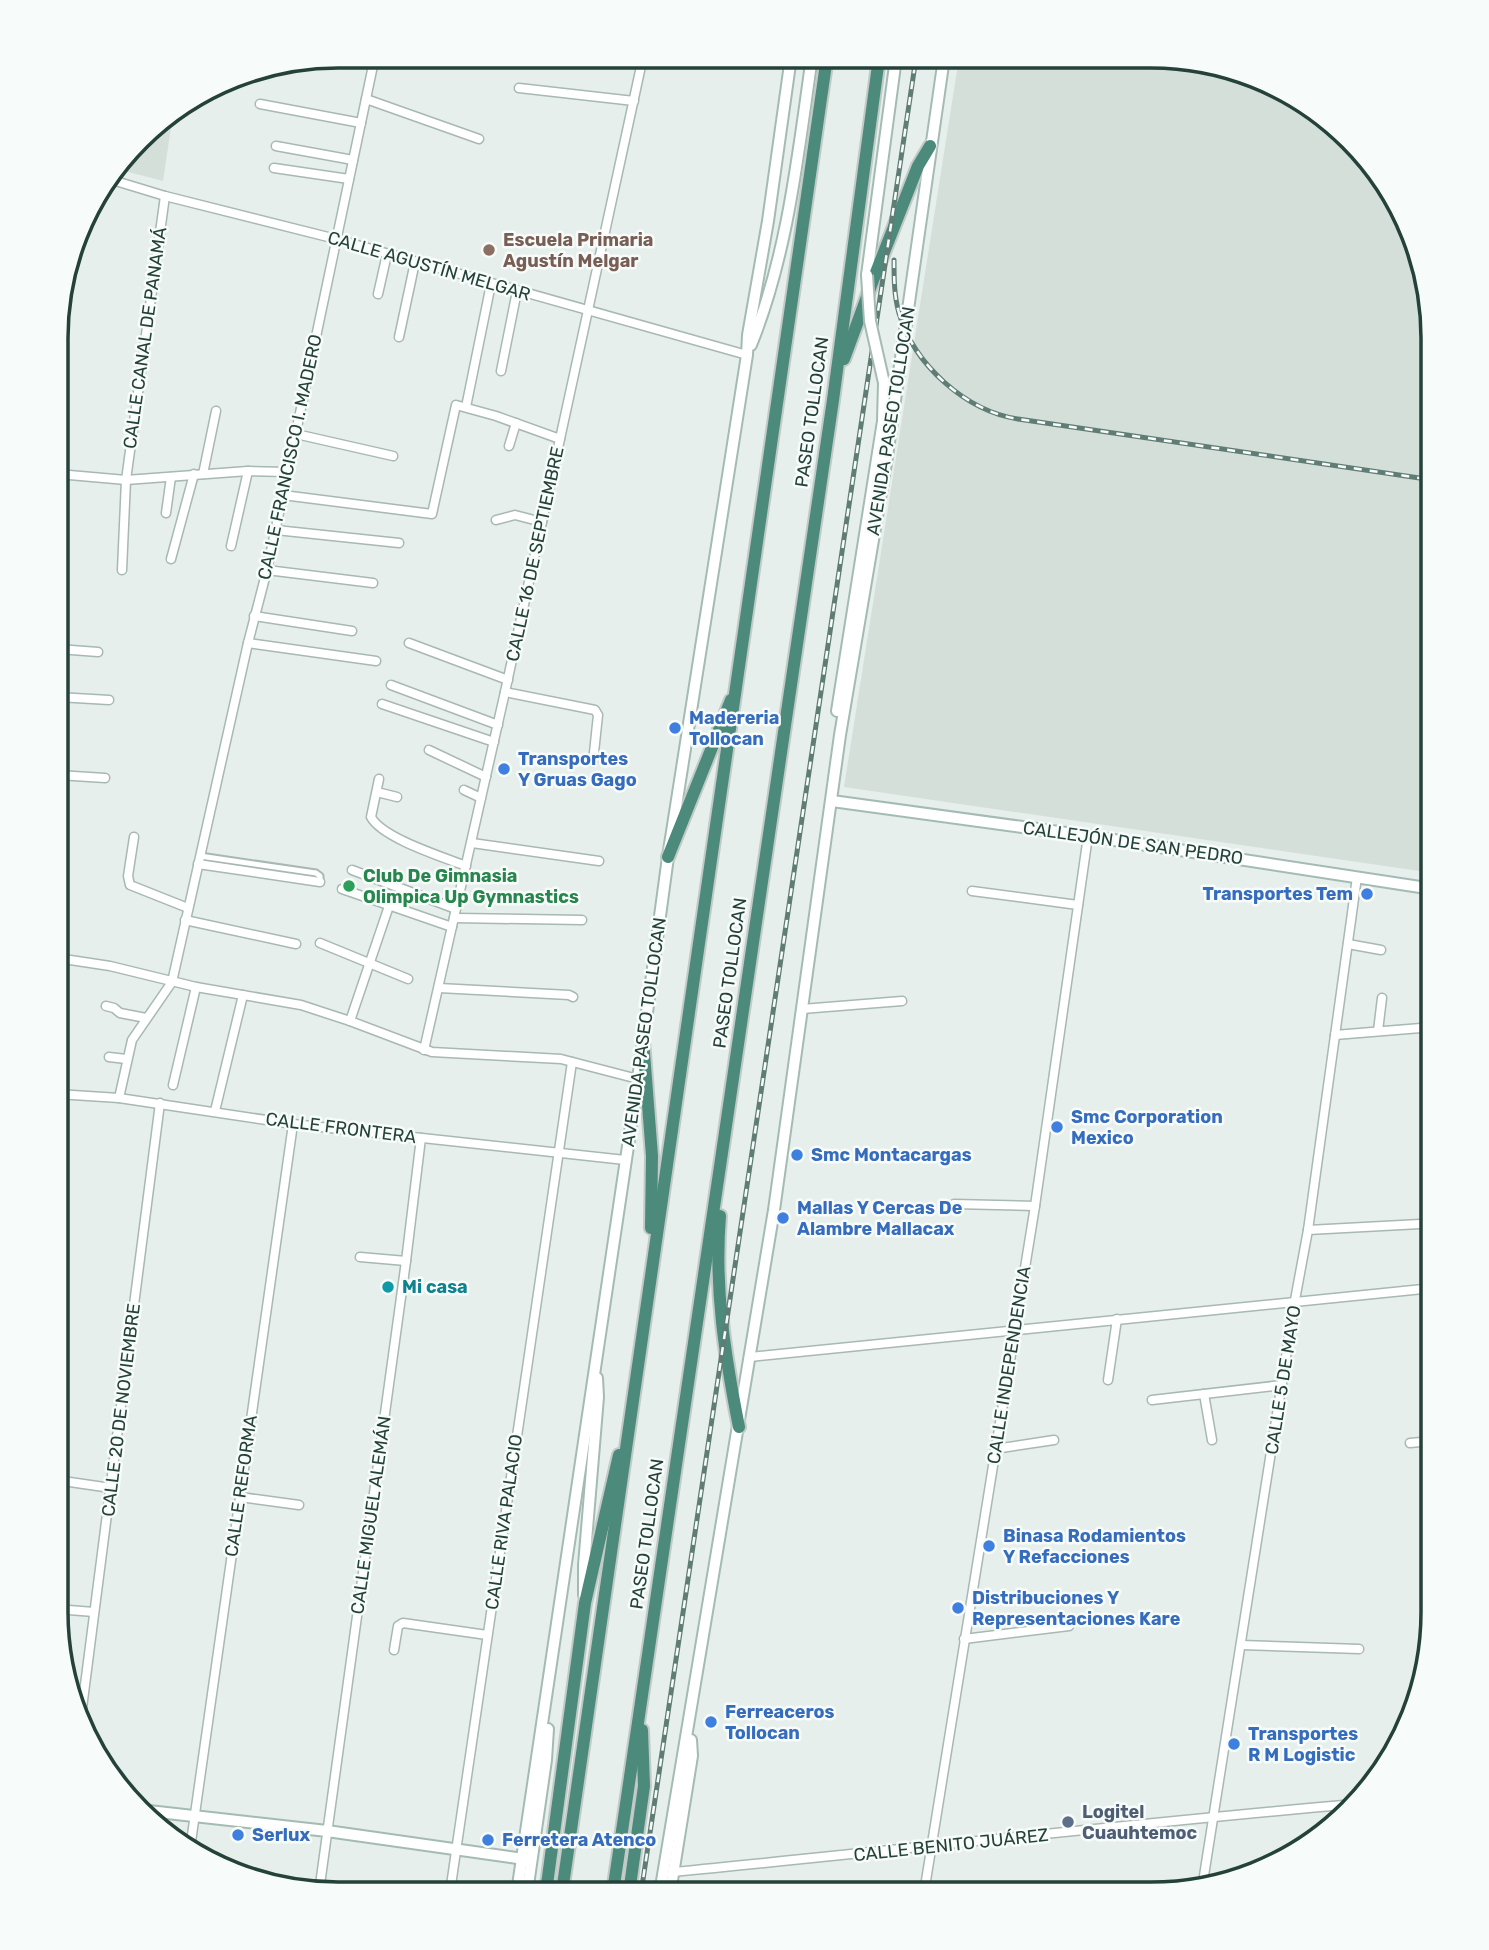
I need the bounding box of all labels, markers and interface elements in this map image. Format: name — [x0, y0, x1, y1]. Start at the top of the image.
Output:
street label: CALLE CANAL DE PANAMÁ — [119, 226, 171, 450]
street label: CALLE AGUSTÍN MELGAR — [325, 226, 533, 306]
place label: Escuela Primaria Agustín Melgar — [503, 229, 653, 272]
marker: Escuela Primaria Agustín Melgar — [481, 242, 497, 258]
street label: AVENIDA PASEO TOLLOCAN — [862, 305, 920, 537]
street label: CALLE FRANCISCO I. MADERO — [253, 332, 327, 582]
street label: PASEO TOLLOCAN — [791, 335, 833, 489]
street label: CALLE 16 DE SEPTIEMBRE — [501, 445, 569, 663]
place label: Madereria Tollocan — [689, 707, 779, 750]
marker: Madereria Tollocan — [667, 720, 683, 736]
place label: Transportes Y Gruas Gago — [518, 748, 637, 791]
marker: Transportes Y Gruas Gago — [496, 761, 512, 777]
street label: CALLEJÓN DE SAN PEDRO — [1021, 817, 1245, 869]
place label: Club De Gimnasia Olimpica Up Gymnastics — [363, 865, 579, 908]
marker: Club De Gimnasia Olimpica Up Gymnastics — [341, 878, 357, 894]
place label: Transportes Tem — [1203, 883, 1353, 905]
marker: Transportes Tem — [1359, 886, 1375, 902]
street label: PASEO TOLLOCAN — [709, 896, 751, 1050]
street label: AVENIDA PASEO TOLLOCAN — [617, 916, 671, 1148]
place label: Smc Corporation Mexico — [1071, 1106, 1223, 1149]
street label: CALLE FRONTERA — [264, 1108, 418, 1148]
marker: Smc Corporation Mexico — [1049, 1119, 1065, 1135]
place label: Smc Montacargas — [811, 1144, 972, 1166]
marker: Smc Montacargas — [789, 1147, 805, 1163]
place label: Mallas Y Cercas De Alambre Mallacax — [797, 1197, 963, 1240]
marker: Mallas Y Cercas De Alambre Mallacax — [775, 1210, 791, 1226]
street label: CALLE INDEPENDENCIA — [982, 1265, 1036, 1465]
place label: Mi casa — [402, 1276, 468, 1298]
marker: Mi casa — [380, 1279, 396, 1295]
street label: CALLE 20 DE NOVIEMBRE — [97, 1302, 145, 1518]
street label: CALLE 5 DE MAYO — [1260, 1304, 1306, 1456]
street label: CALLE REFORMA — [220, 1414, 262, 1558]
street label: CALLE MIGUEL ALEMÁN — [346, 1414, 396, 1616]
street label: CALLE RIVA PALACIO — [481, 1433, 527, 1611]
street label: PASEO TOLLOCAN — [626, 1457, 668, 1611]
place label: Binasa Rodamientos Y Refacciones — [1003, 1525, 1186, 1568]
marker: Binasa Rodamientos Y Refacciones — [981, 1538, 997, 1554]
place label: Distribuciones Y Representaciones Kare — [972, 1587, 1181, 1630]
marker: Distribuciones Y Representaciones Kare — [950, 1600, 966, 1616]
place label: Ferreaceros Tollocan — [725, 1701, 835, 1744]
marker: Ferreaceros Tollocan — [703, 1714, 719, 1730]
place label: Transportes R M Logistic — [1248, 1723, 1358, 1766]
marker: Transportes R M Logistic — [1226, 1736, 1242, 1752]
place label: Logitel Cuauhtemoc — [1082, 1801, 1198, 1844]
marker: Logitel Cuauhtemoc — [1060, 1814, 1076, 1830]
place label: Serlux — [252, 1824, 310, 1846]
street label: CALLE BENITO JUÁREZ — [852, 1824, 1050, 1866]
marker: Serlux — [230, 1827, 246, 1843]
place label: Ferretera Atenco — [502, 1829, 656, 1851]
marker: Ferretera Atenco — [480, 1832, 496, 1848]

